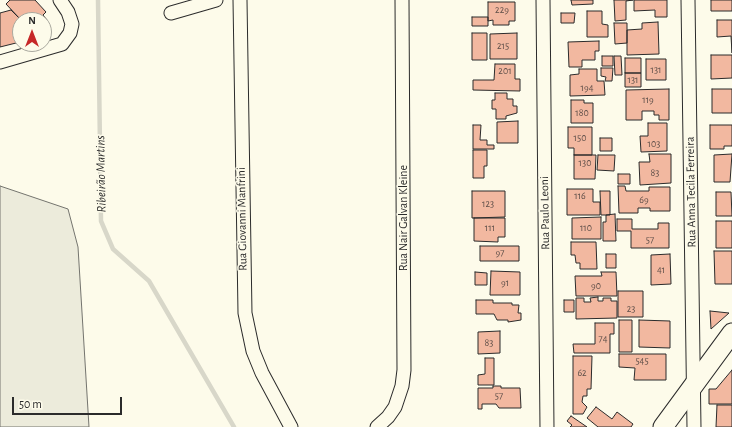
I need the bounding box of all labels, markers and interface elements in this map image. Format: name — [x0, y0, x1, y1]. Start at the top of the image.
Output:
house number: 229 — [495, 4, 509, 16]
north arrow — [12, 12, 52, 52]
text: N — [28, 15, 36, 26]
house number: 215 — [497, 40, 509, 52]
house number: 131 — [651, 64, 661, 76]
house number: 201 — [498, 65, 512, 77]
house number: 131 — [628, 74, 638, 86]
house number: 194 — [581, 82, 593, 94]
house number: 119 — [642, 94, 654, 106]
house number: 180 — [575, 107, 589, 119]
house number: 150 — [574, 132, 586, 144]
water label: Ribeirão Martins — [93, 135, 109, 213]
street label: Rua Anna Tecila Ferreira — [683, 136, 699, 248]
house number: 103 — [648, 138, 660, 150]
house number: 130 — [579, 157, 591, 169]
street label: Rua Nair Galvan Kleine — [396, 165, 410, 271]
street label: Rua Giovanni Manfrini — [234, 167, 250, 271]
house number: 83 — [651, 167, 659, 179]
street label: Rua Paulo Leoni — [537, 176, 553, 250]
house number: 116 — [574, 190, 586, 202]
house number: 69 — [639, 194, 649, 206]
house number: 123 — [482, 198, 494, 210]
house number: 111 — [485, 222, 495, 234]
house number: 110 — [580, 222, 592, 234]
house number: 57 — [646, 234, 654, 246]
house number: 97 — [496, 247, 504, 259]
house number: 41 — [657, 264, 665, 276]
house number: 91 — [501, 277, 509, 289]
house number: 90 — [591, 280, 601, 292]
house number: 23 — [627, 303, 635, 315]
house number: 74 — [599, 333, 607, 345]
house number: 83 — [485, 337, 493, 349]
house number: 545 — [635, 355, 649, 367]
house number: 62 — [577, 367, 587, 379]
scale bar — [14, 389, 124, 415]
house number: 57 — [495, 390, 503, 402]
text: 50 m — [19, 398, 42, 410]

